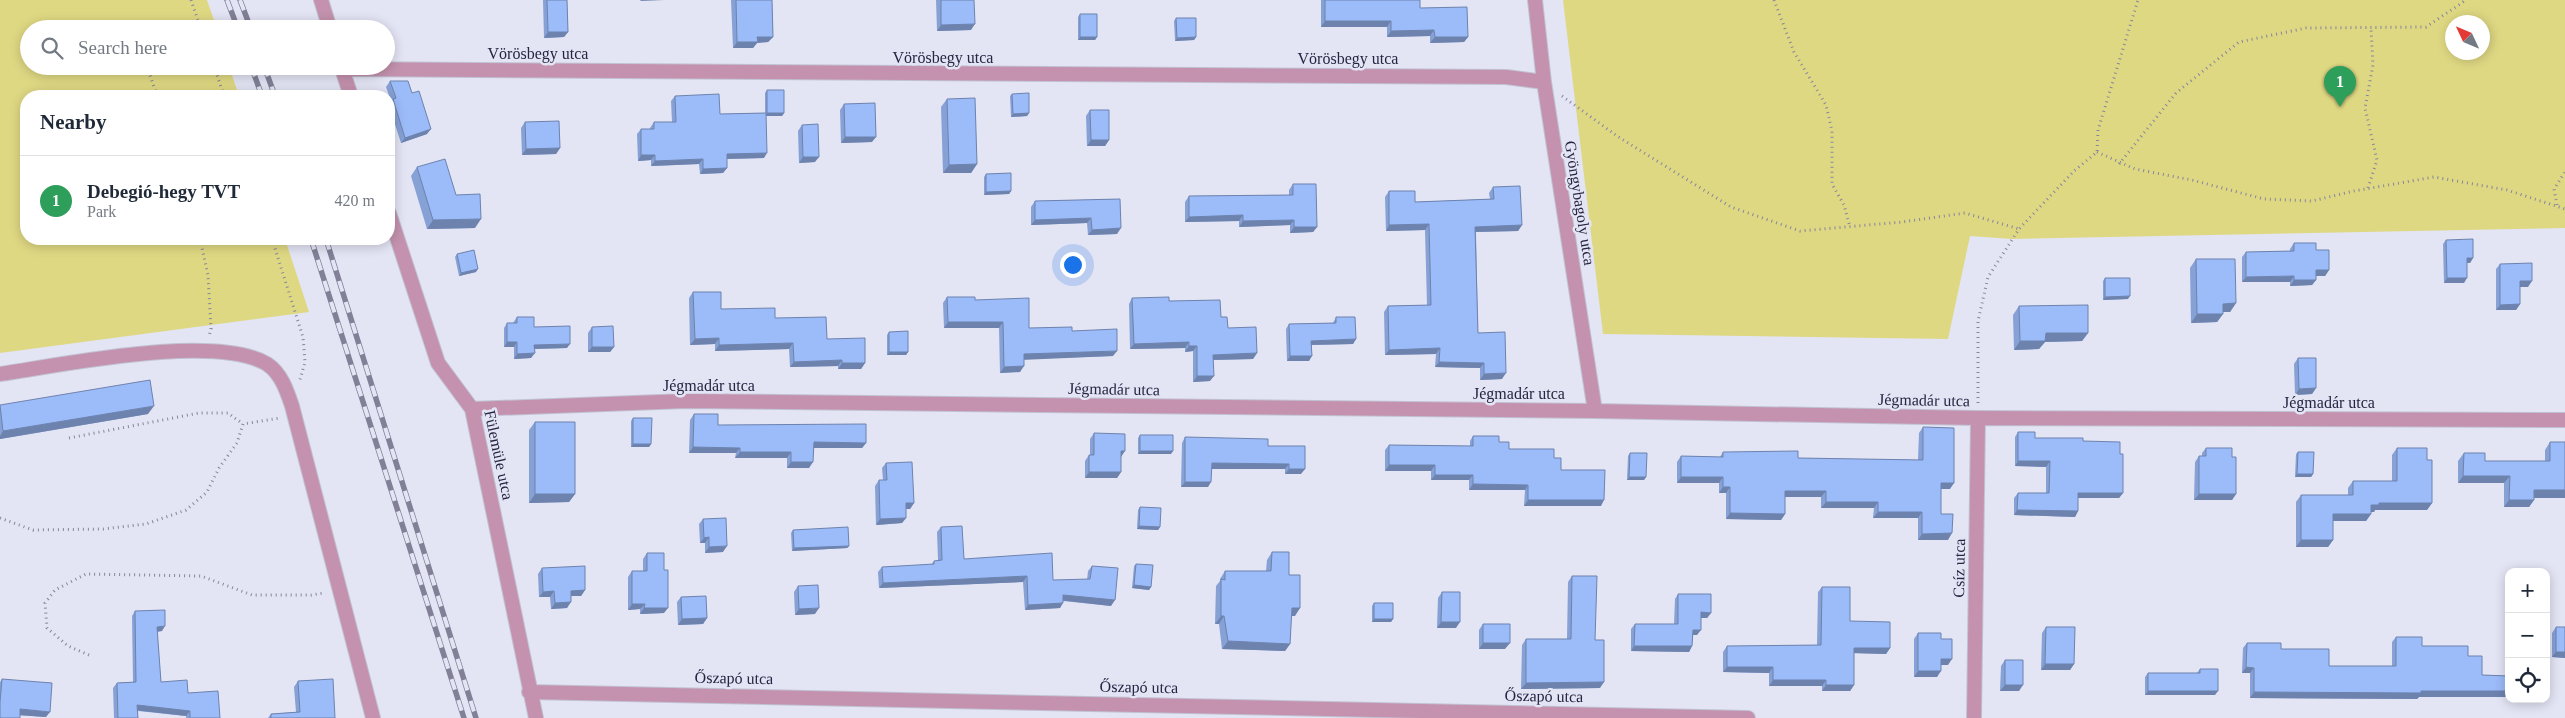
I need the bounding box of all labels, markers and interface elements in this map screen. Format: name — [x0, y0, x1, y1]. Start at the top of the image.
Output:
north arrow — [2445, 15, 2490, 60]
search box — [20, 20, 395, 75]
icon: search — [38, 34, 66, 62]
text: Search here — [78, 37, 167, 58]
street label: Vörösbegy utca — [488, 45, 588, 63]
street label: Vörösbegy utca — [893, 49, 993, 67]
street label: Vörösbegy utca — [1298, 50, 1398, 68]
pin: 1 — [2324, 66, 2356, 107]
text: Nearby — [40, 110, 107, 134]
street label: Gyöngybagoly utca — [1561, 140, 1598, 267]
text: Debegió-hegy TVT — [87, 181, 240, 202]
text: 1 — [52, 192, 60, 209]
text: 420 m — [335, 192, 375, 209]
text: Park — [87, 203, 116, 220]
your location — [1060, 252, 1086, 278]
street label: Jégmadár utca — [663, 377, 755, 395]
street label: Jégmadár utca — [1068, 380, 1160, 399]
street label: Jégmadár utca — [1473, 385, 1565, 403]
street label: Jégmadár utca — [1878, 391, 1970, 410]
street label: Jégmadár utca — [2283, 394, 2375, 412]
street label: Fülemüle utca — [481, 409, 517, 501]
street label: Csíz utca — [1950, 538, 1968, 598]
map controls — [2505, 568, 2550, 703]
button: + — [2505, 568, 2550, 613]
button: − — [2505, 613, 2550, 658]
button: locate — [2505, 658, 2550, 703]
street label: Őszapó utca — [695, 668, 773, 688]
street label: Őszapó utca — [1100, 677, 1178, 697]
street label: Őszapó utca — [1505, 686, 1583, 706]

